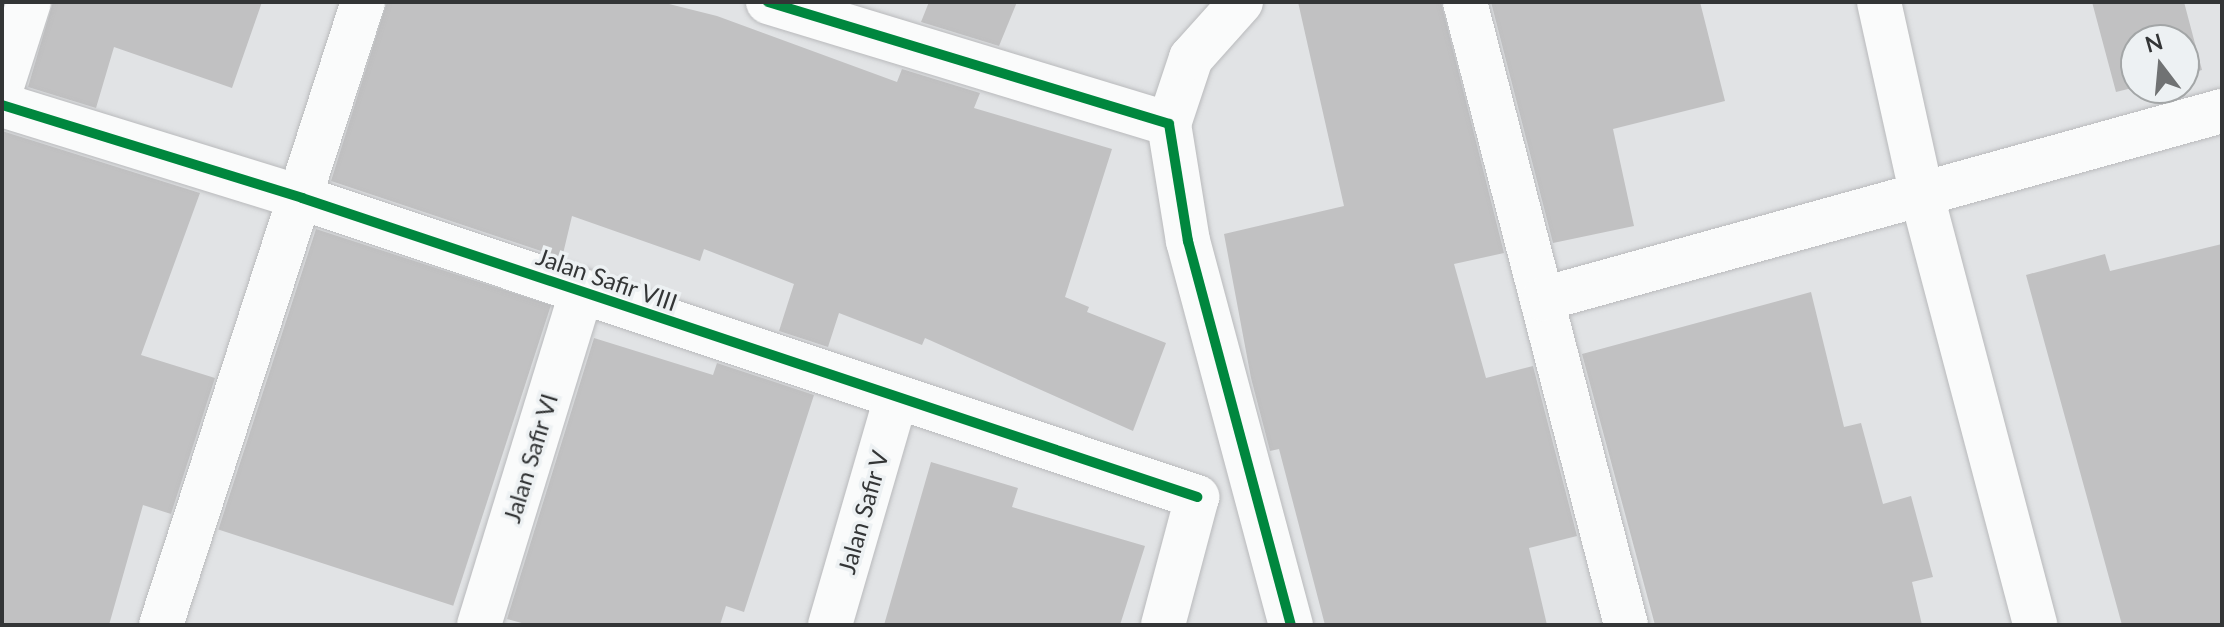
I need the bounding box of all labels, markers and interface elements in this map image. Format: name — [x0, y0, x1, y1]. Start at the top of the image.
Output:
north arrow — [2120, 24, 2200, 104]
text: N — [2142, 27, 2166, 58]
street label: Jalan Safir VIII — [532, 241, 682, 317]
street label: Jalan Safir VI — [497, 389, 563, 527]
street label: Jalan Safir V — [831, 446, 895, 578]

